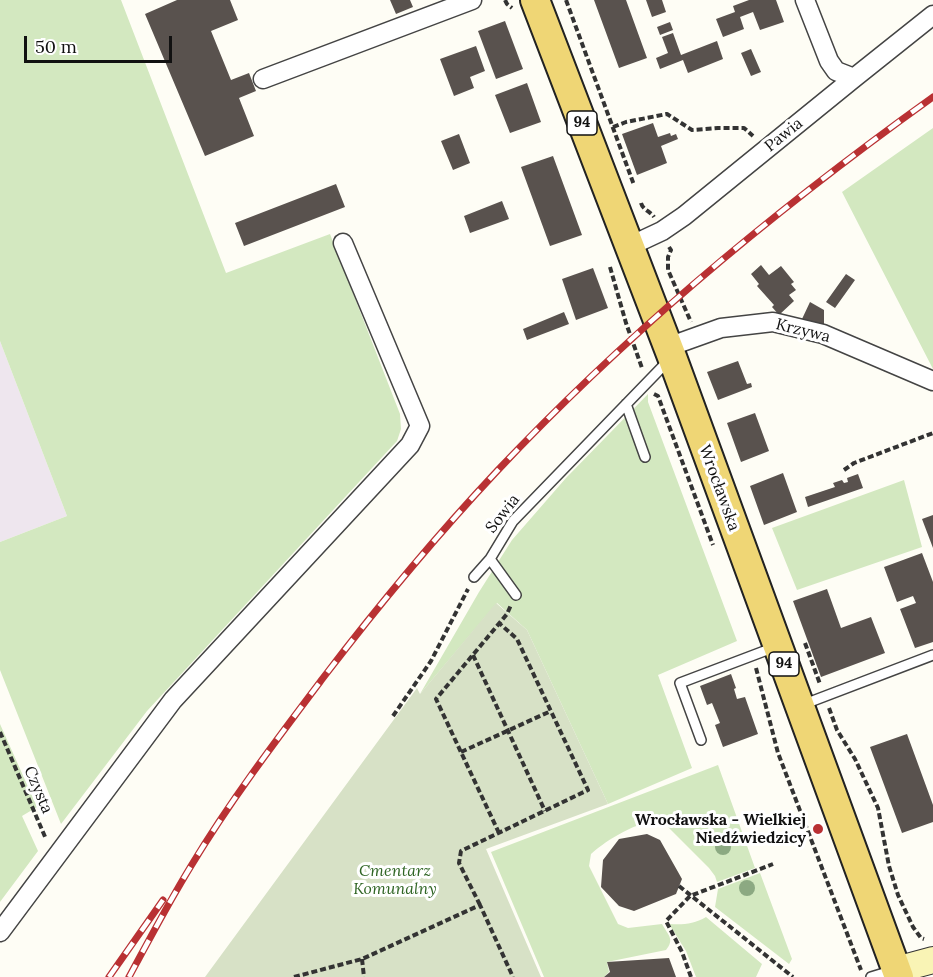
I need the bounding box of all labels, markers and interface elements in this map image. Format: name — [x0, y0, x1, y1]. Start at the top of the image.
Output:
scale bar — [27, 24, 176, 62]
text: 50 m — [35, 35, 77, 58]
road number: 94 — [567, 111, 597, 135]
street label: Pawia — [761, 114, 807, 156]
street label: Krzywa — [774, 315, 832, 347]
street label: Wrocławska — [695, 442, 743, 534]
street label: Sowia — [482, 491, 524, 537]
road number: 94 — [769, 652, 799, 676]
street label: Czysta — [19, 763, 57, 817]
place label: Wrocławska - Wielkiej Niedźwiedzicy — [635, 810, 806, 848]
marker: Wrocławska - Wielkiej Niedźwiedzicy — [811, 822, 825, 836]
park label: Cmentarz Komunalny — [353, 861, 437, 899]

